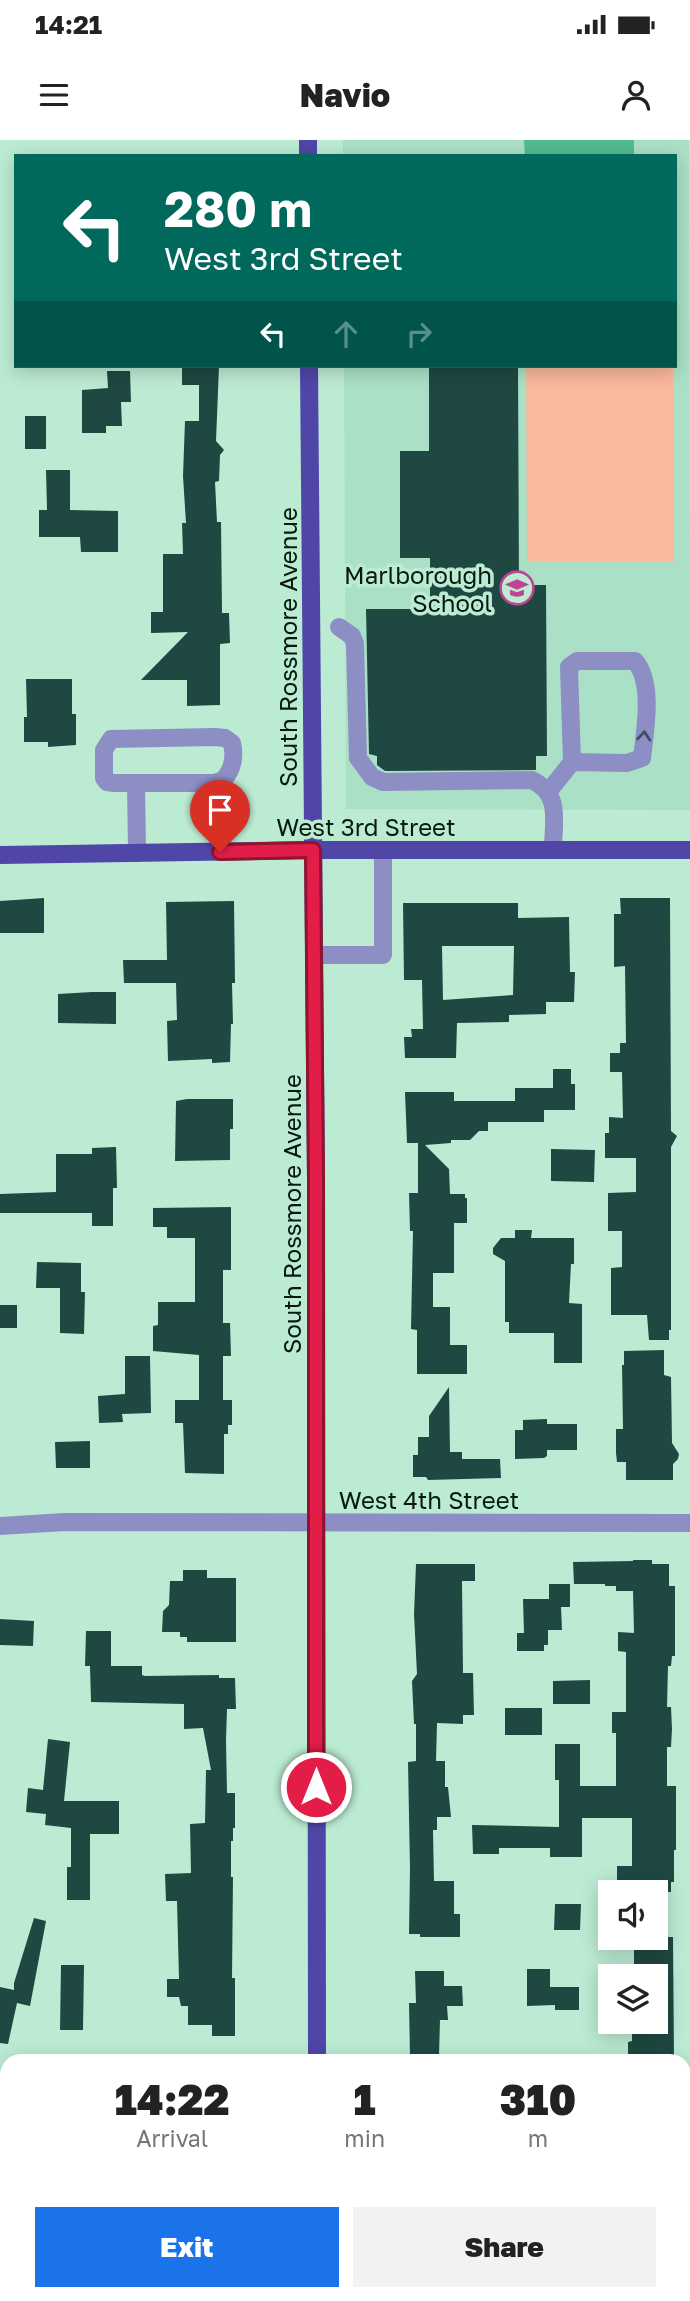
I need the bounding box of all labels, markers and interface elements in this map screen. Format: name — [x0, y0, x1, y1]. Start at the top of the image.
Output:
text: 14:21 — [35, 9, 102, 40]
icon: menu — [35, 76, 73, 114]
text: Navio — [300, 76, 390, 114]
icon: person — [617, 76, 655, 114]
text: 280 m — [164, 179, 312, 238]
icon: left — [49, 182, 140, 273]
text: West 3rd Street — [164, 239, 403, 277]
icon: left — [254, 315, 292, 353]
icon: ahead — [327, 315, 365, 353]
icon: right — [400, 315, 438, 353]
street label: South Rossmore Avenue — [273, 507, 302, 787]
place label: Marlborough School — [344, 560, 492, 617]
school or university icon: Marlborough School — [498, 569, 536, 607]
one-way arrow — [636, 730, 651, 741]
pin — [190, 780, 250, 852]
icon: arrive — [201, 791, 239, 829]
street label: West 3rd Street — [276, 812, 456, 841]
street label: South Rossmore Avenue — [277, 1074, 306, 1354]
street label: West 4th Street — [339, 1485, 519, 1514]
position arrow — [279, 1750, 353, 1824]
map controls — [598, 1880, 668, 2034]
button: sound — [598, 1880, 668, 1950]
button: layers — [598, 1964, 668, 2034]
text: 14:22 — [115, 2074, 230, 2124]
text: 1 — [354, 2074, 376, 2124]
text: 310 — [500, 2074, 576, 2124]
text: Arrival — [136, 2124, 208, 2152]
text: min — [344, 2124, 385, 2152]
text: m — [528, 2124, 548, 2152]
button: Exit — [35, 2207, 339, 2287]
button: Share — [353, 2207, 656, 2287]

